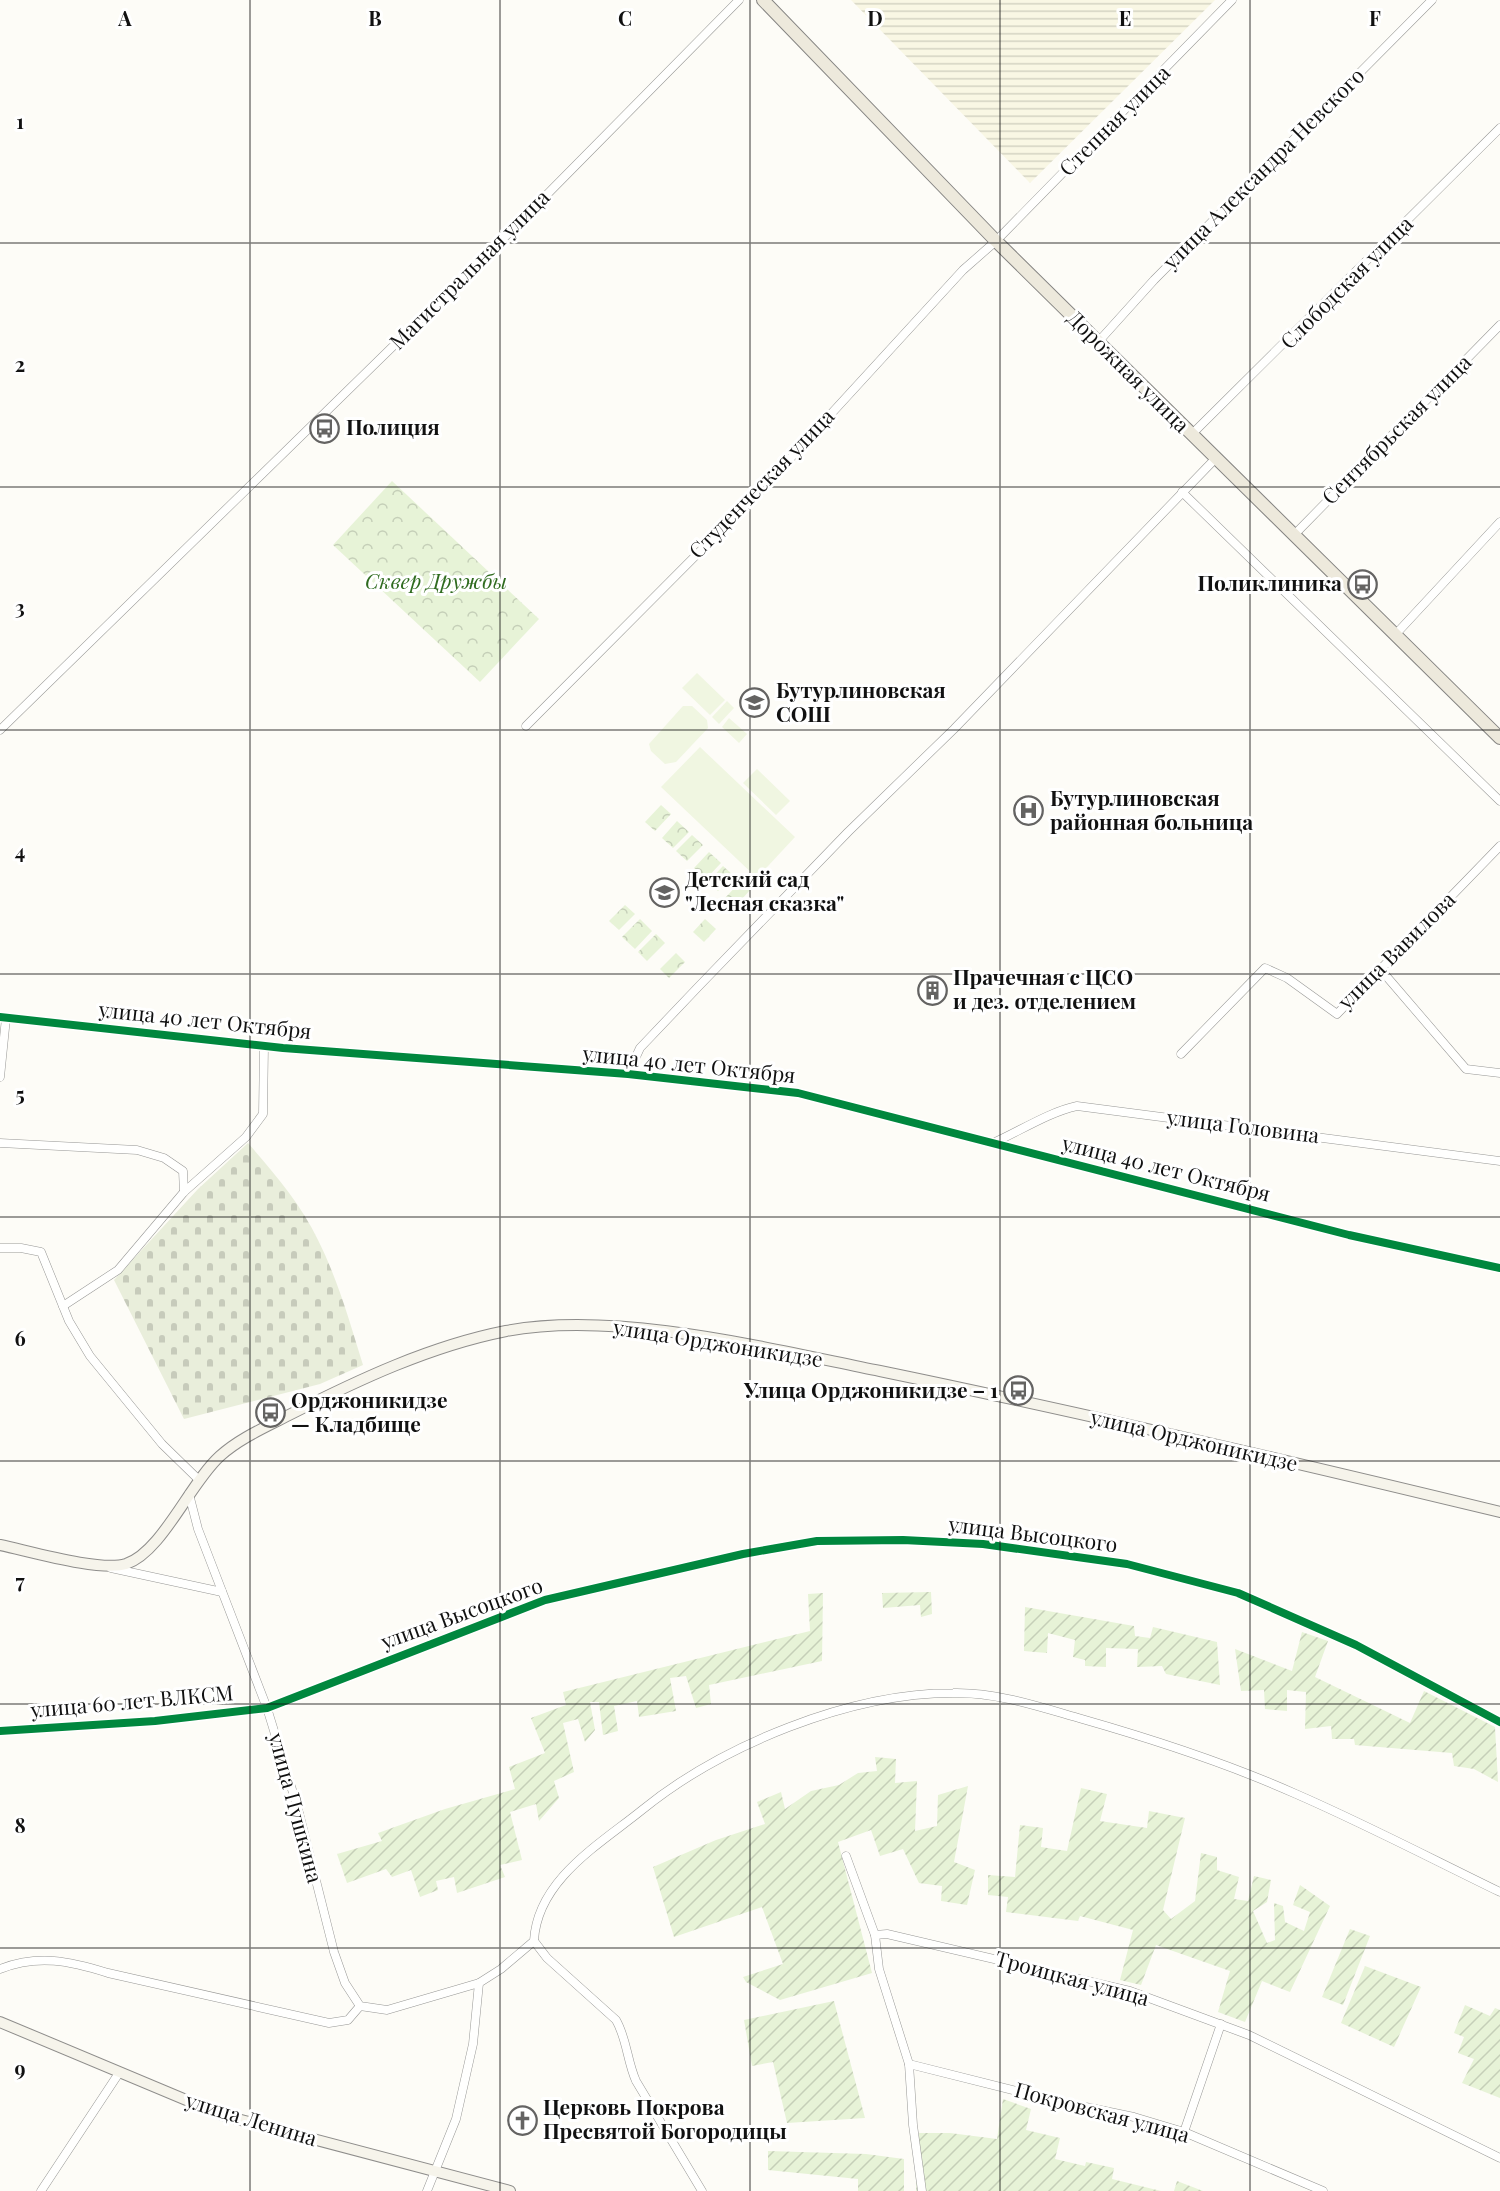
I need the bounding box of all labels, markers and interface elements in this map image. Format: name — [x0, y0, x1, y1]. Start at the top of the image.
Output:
text: A — [117, 4, 132, 31]
text: B — [368, 4, 382, 31]
text: C — [618, 4, 632, 31]
text: D — [867, 4, 883, 31]
text: E — [1119, 4, 1131, 31]
text: F — [1369, 4, 1381, 31]
street label: Степная улица — [1052, 58, 1175, 181]
street label: улица Александра Невского — [1155, 61, 1369, 275]
text: 1 — [16, 107, 24, 134]
street label: Магистральная улица — [383, 182, 555, 355]
street label: Слободская улица — [1273, 209, 1418, 354]
street label: Дорожная улица — [1062, 304, 1197, 438]
street label: Сентябрьская улица — [1315, 347, 1477, 510]
text: 2 — [15, 350, 25, 377]
street label: Студенческая улица — [682, 401, 840, 564]
bus stop icon: Полиция — [309, 412, 341, 444]
place label: Полиция — [346, 412, 440, 440]
park label: Сквер Дружбы — [365, 566, 507, 594]
place label: Поликлиника — [1198, 568, 1342, 596]
bus stop icon: Поликлиника — [1347, 568, 1379, 600]
text: 3 — [15, 593, 25, 620]
place label: Бутурлиновская СОШ — [776, 675, 946, 727]
school or university icon: Бутурлиновская СОШ — [739, 687, 771, 719]
place label: Бутурлиновская районная больница — [1050, 783, 1253, 835]
hospital icon: Бутурлиновская районная больница — [1013, 795, 1045, 827]
text: 4 — [15, 837, 25, 864]
place label: Детский сад "Лесная сказка" — [685, 864, 844, 916]
school or university icon: Детский сад "Лесная сказка" — [648, 876, 680, 908]
street label: улица Вавилова — [1330, 884, 1461, 1015]
place label: Прачечная с ЦСО и дез. отделением — [953, 962, 1137, 1014]
building icon: Прачечная с ЦСО и дез. отделением — [916, 974, 948, 1006]
street label: улица 40 лет Октября — [96, 994, 313, 1044]
street label: улица 40 лет Октября — [580, 1038, 797, 1088]
text: 5 — [15, 1080, 25, 1107]
street label: улица Головина — [1164, 1102, 1322, 1148]
street label: улица 40 лет Октября — [1058, 1127, 1274, 1206]
street label: улица Орджоникидзе — [611, 1311, 825, 1372]
text: 6 — [14, 1324, 26, 1351]
place label: Улица Орджоникидзе – 1 — [743, 1375, 998, 1403]
bus stop icon: Улица Орджоникидзе – 1 — [1003, 1375, 1035, 1407]
place label: Орджоникидзе — Кладбище — [291, 1385, 447, 1437]
bus stop icon: Орджоникидзе — Кладбище — [254, 1397, 286, 1429]
street label: улица Орджоникидзе — [1087, 1401, 1301, 1477]
street label: улица Высоцкого — [946, 1509, 1119, 1557]
text: 7 — [15, 1567, 25, 1594]
street label: улица Высоцкого — [376, 1570, 546, 1655]
street label: улица 60 лет ВЛКСМ — [28, 1677, 234, 1723]
street label: улица Пушкина — [263, 1728, 331, 1886]
text: 8 — [14, 1811, 26, 1838]
street label: Троицкая улица — [992, 1943, 1153, 2011]
text: 9 — [14, 2054, 26, 2081]
street label: Покровская улица — [1012, 2074, 1194, 2148]
street label: улица Ленина — [182, 2085, 321, 2151]
place label: Церковь Покрова Пресвятой Богородицы — [543, 2092, 787, 2144]
church icon: Церковь Покрова Пресвятой Богородицы — [506, 2104, 538, 2136]

